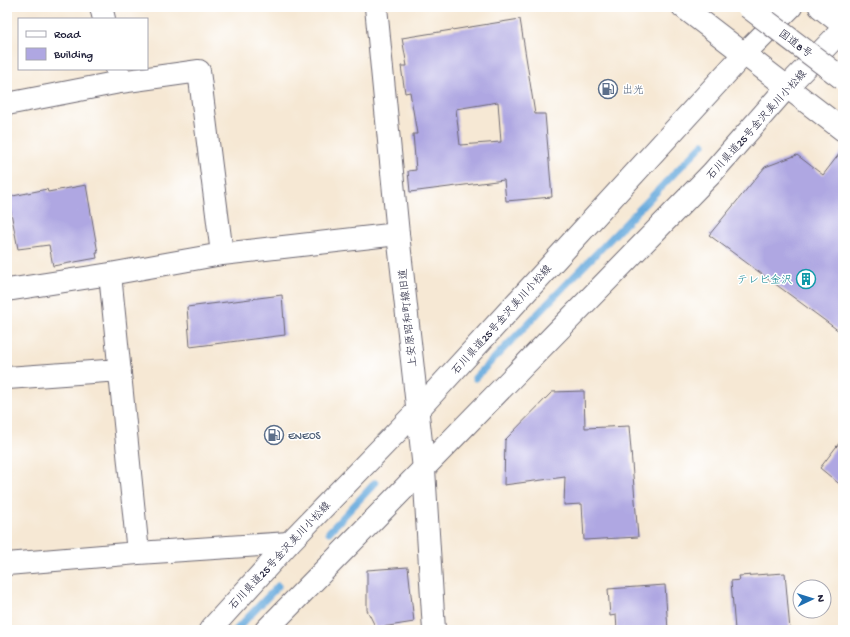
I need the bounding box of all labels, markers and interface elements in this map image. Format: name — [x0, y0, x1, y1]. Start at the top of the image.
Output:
legend — [18, 18, 148, 70]
street label: 国道8号 — [776, 27, 815, 61]
text: Road — [54, 29, 81, 43]
text: Building — [53, 49, 93, 63]
street label: 石川県道25号金沢美川小松線 — [704, 67, 810, 183]
fuel station icon: 出光 — [597, 78, 619, 100]
place label: 出光 — [622, 84, 644, 97]
street label: 石川県道25号金沢美川小松線 — [449, 262, 555, 378]
street label: 上安原昭和町線旧道 — [397, 268, 420, 368]
building icon: テレビ金沢 — [795, 268, 817, 290]
place label: テレビ金沢 — [737, 274, 792, 287]
fuel station icon: ENEOS — [263, 424, 285, 446]
place label: ENEOS — [288, 431, 322, 443]
street label: 石川県道25号金沢美川小松線 — [227, 499, 334, 613]
north arrow — [792, 579, 832, 619]
text: N — [814, 594, 826, 602]

